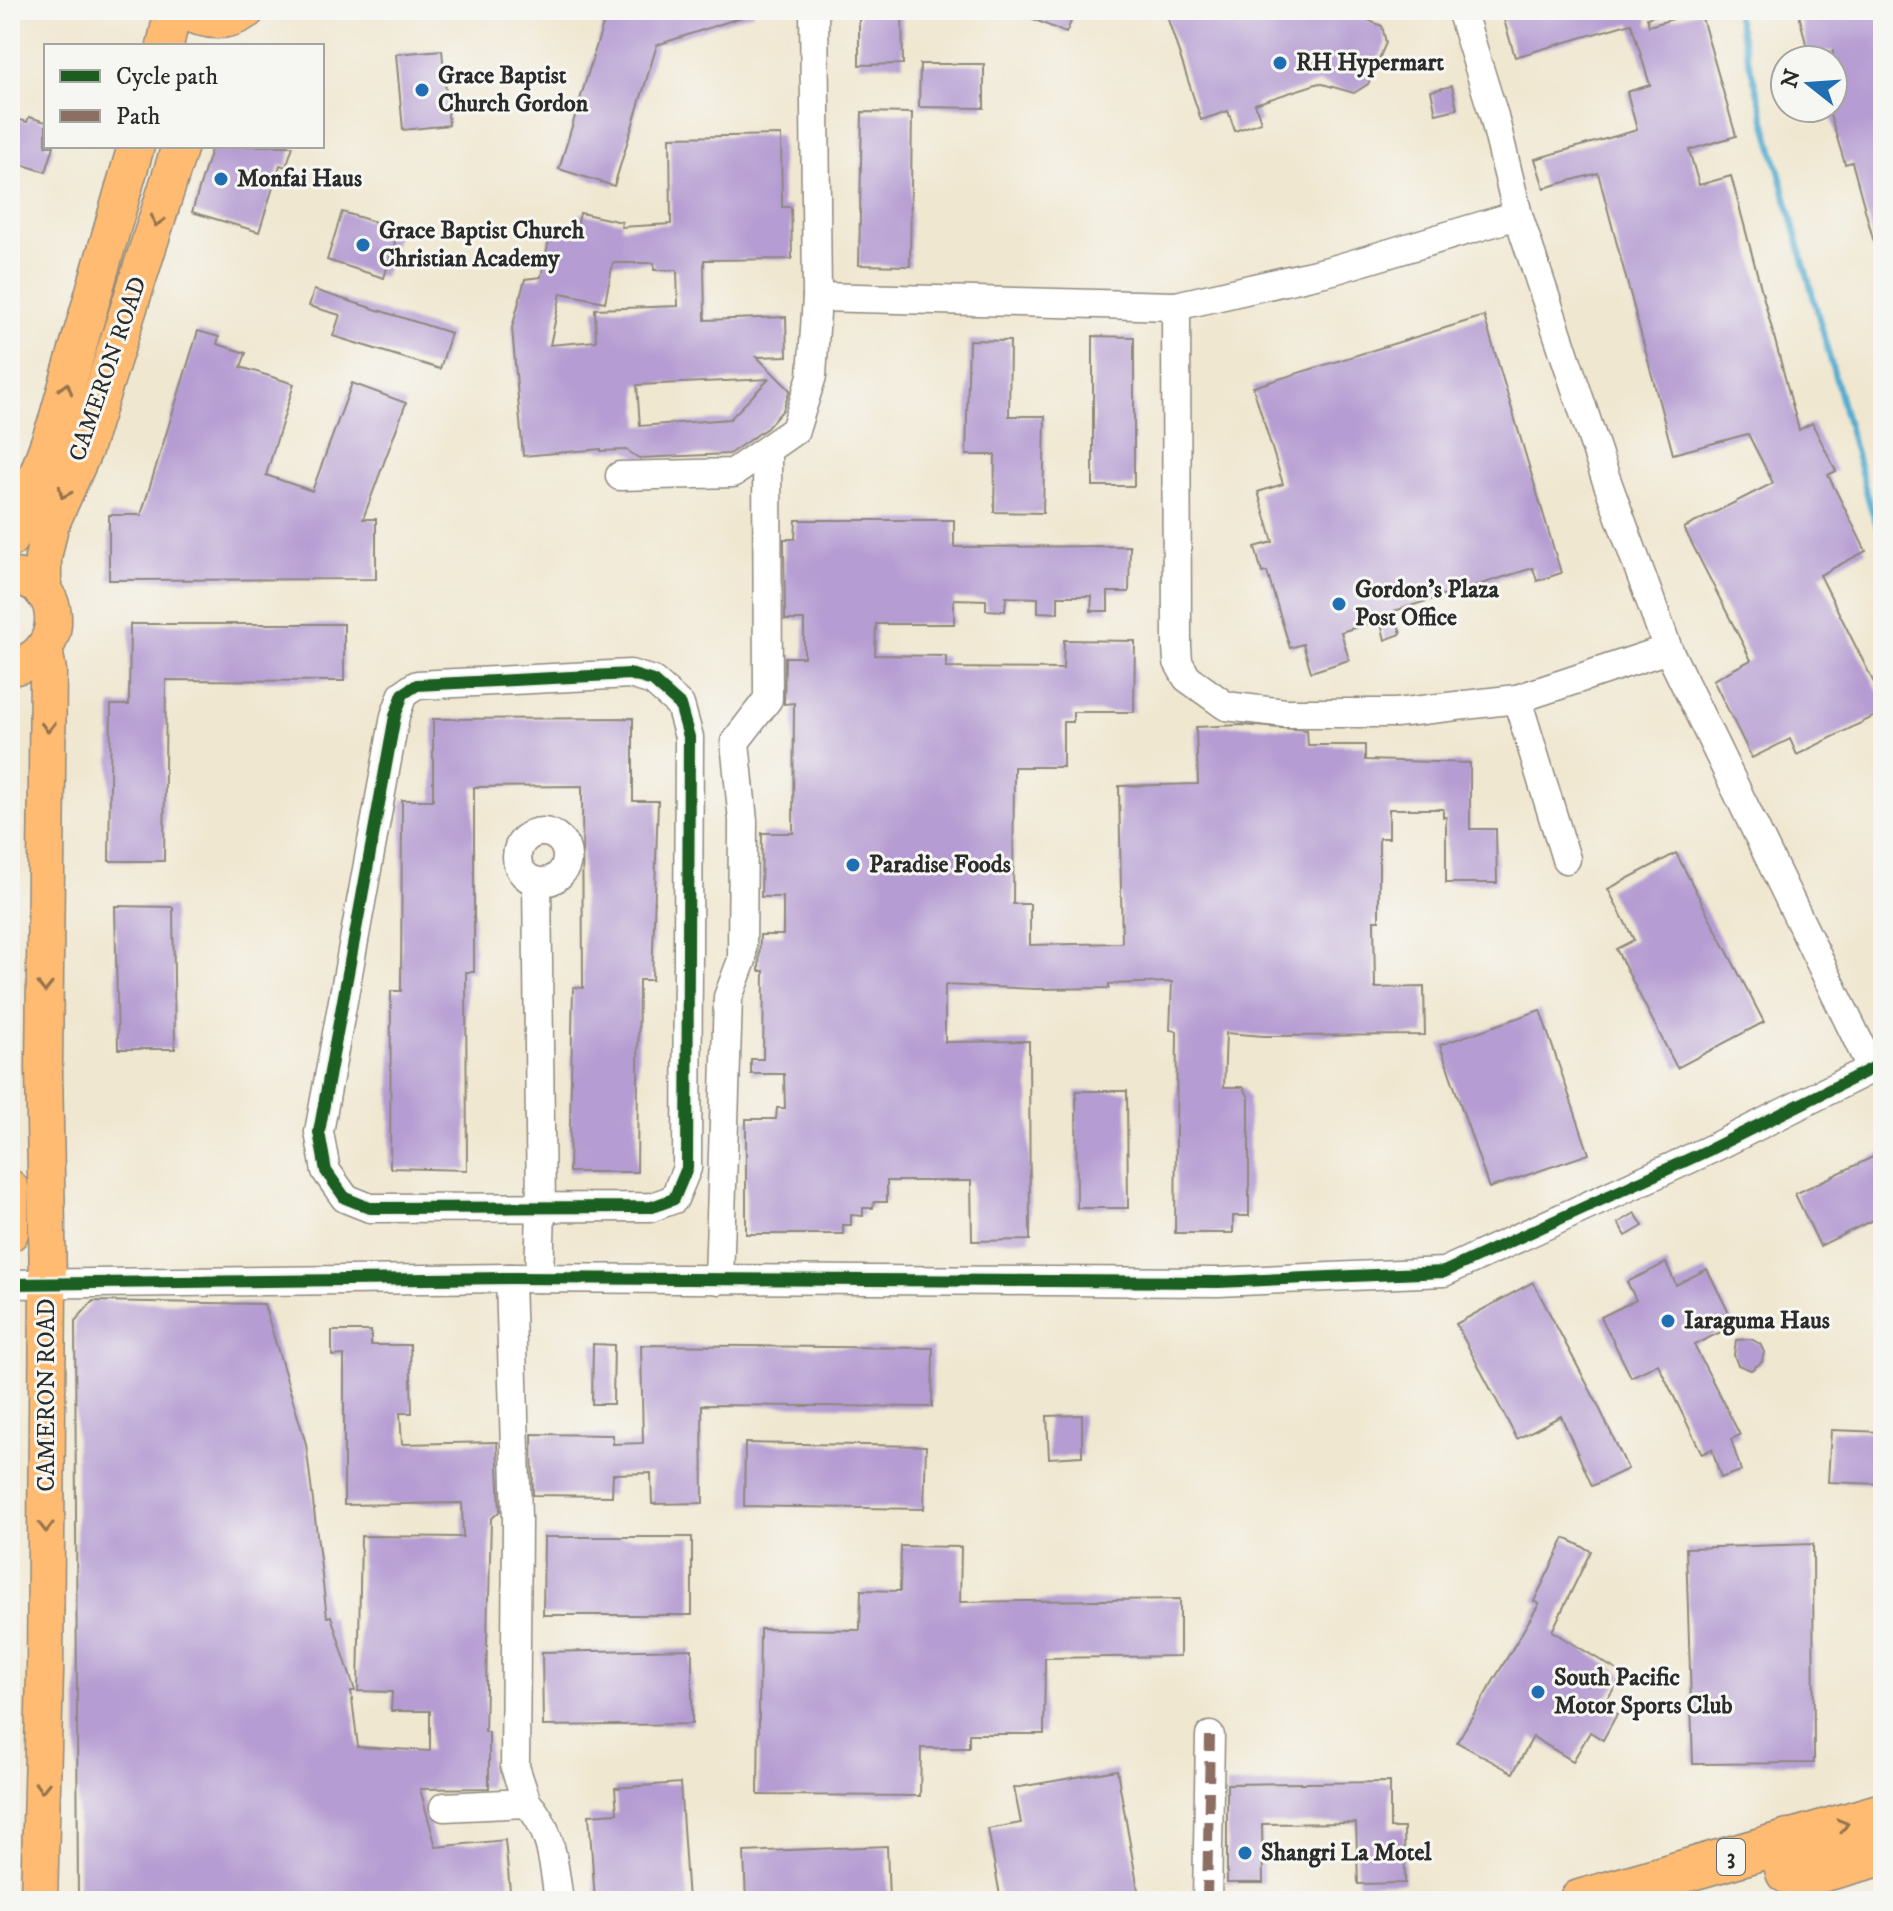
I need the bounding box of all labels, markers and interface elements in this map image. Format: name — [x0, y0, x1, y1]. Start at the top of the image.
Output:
legend — [44, 44, 324, 148]
north arrow — [1769, 44, 1849, 124]
place label: RH Hypermart — [1296, 48, 1444, 78]
marker: RH Hypermart — [1271, 54, 1289, 72]
place label: Grace Baptist Church Gordon — [438, 61, 589, 119]
text: Cycle path — [116, 62, 218, 92]
text: N — [1776, 66, 1807, 91]
marker: Grace Baptist Church Gordon — [413, 81, 431, 99]
text: Path — [116, 102, 161, 132]
place label: Monfai Haus — [237, 164, 362, 194]
marker: Monfai Haus — [212, 170, 230, 188]
one-way arrow — [150, 213, 166, 227]
place label: Grace Baptist Church Christian Academy — [379, 216, 585, 274]
marker: Grace Baptist Church Christian Academy — [354, 236, 372, 254]
street label: CAMERON ROAD — [62, 273, 154, 465]
one-way arrow — [57, 381, 73, 395]
one-way arrow — [58, 484, 74, 499]
place label: Gordon's Plaza Post Office — [1355, 575, 1500, 633]
marker: Gordon's Plaza Post Office — [1330, 595, 1348, 613]
one-way arrow — [39, 721, 57, 734]
place label: Paradise Foods — [869, 850, 1011, 880]
marker: Paradise Foods — [844, 856, 862, 874]
one-way arrow — [36, 981, 54, 994]
street label: CAMERON ROAD — [32, 1298, 62, 1492]
place label: Iaraguma Haus — [1684, 1306, 1830, 1336]
marker: Iaraguma Haus — [1659, 1312, 1677, 1330]
one-way arrow — [37, 1521, 55, 1534]
place label: South Pacific Motor Sports Club — [1554, 1663, 1733, 1721]
marker: South Pacific Motor Sports Club — [1529, 1683, 1547, 1701]
one-way arrow — [33, 1781, 50, 1794]
one-way arrow — [1836, 1818, 1850, 1834]
place label: Shangri La Motel — [1261, 1838, 1432, 1868]
road number: 3 — [1717, 1839, 1745, 1875]
marker: Shangri La Motel — [1236, 1844, 1254, 1862]

